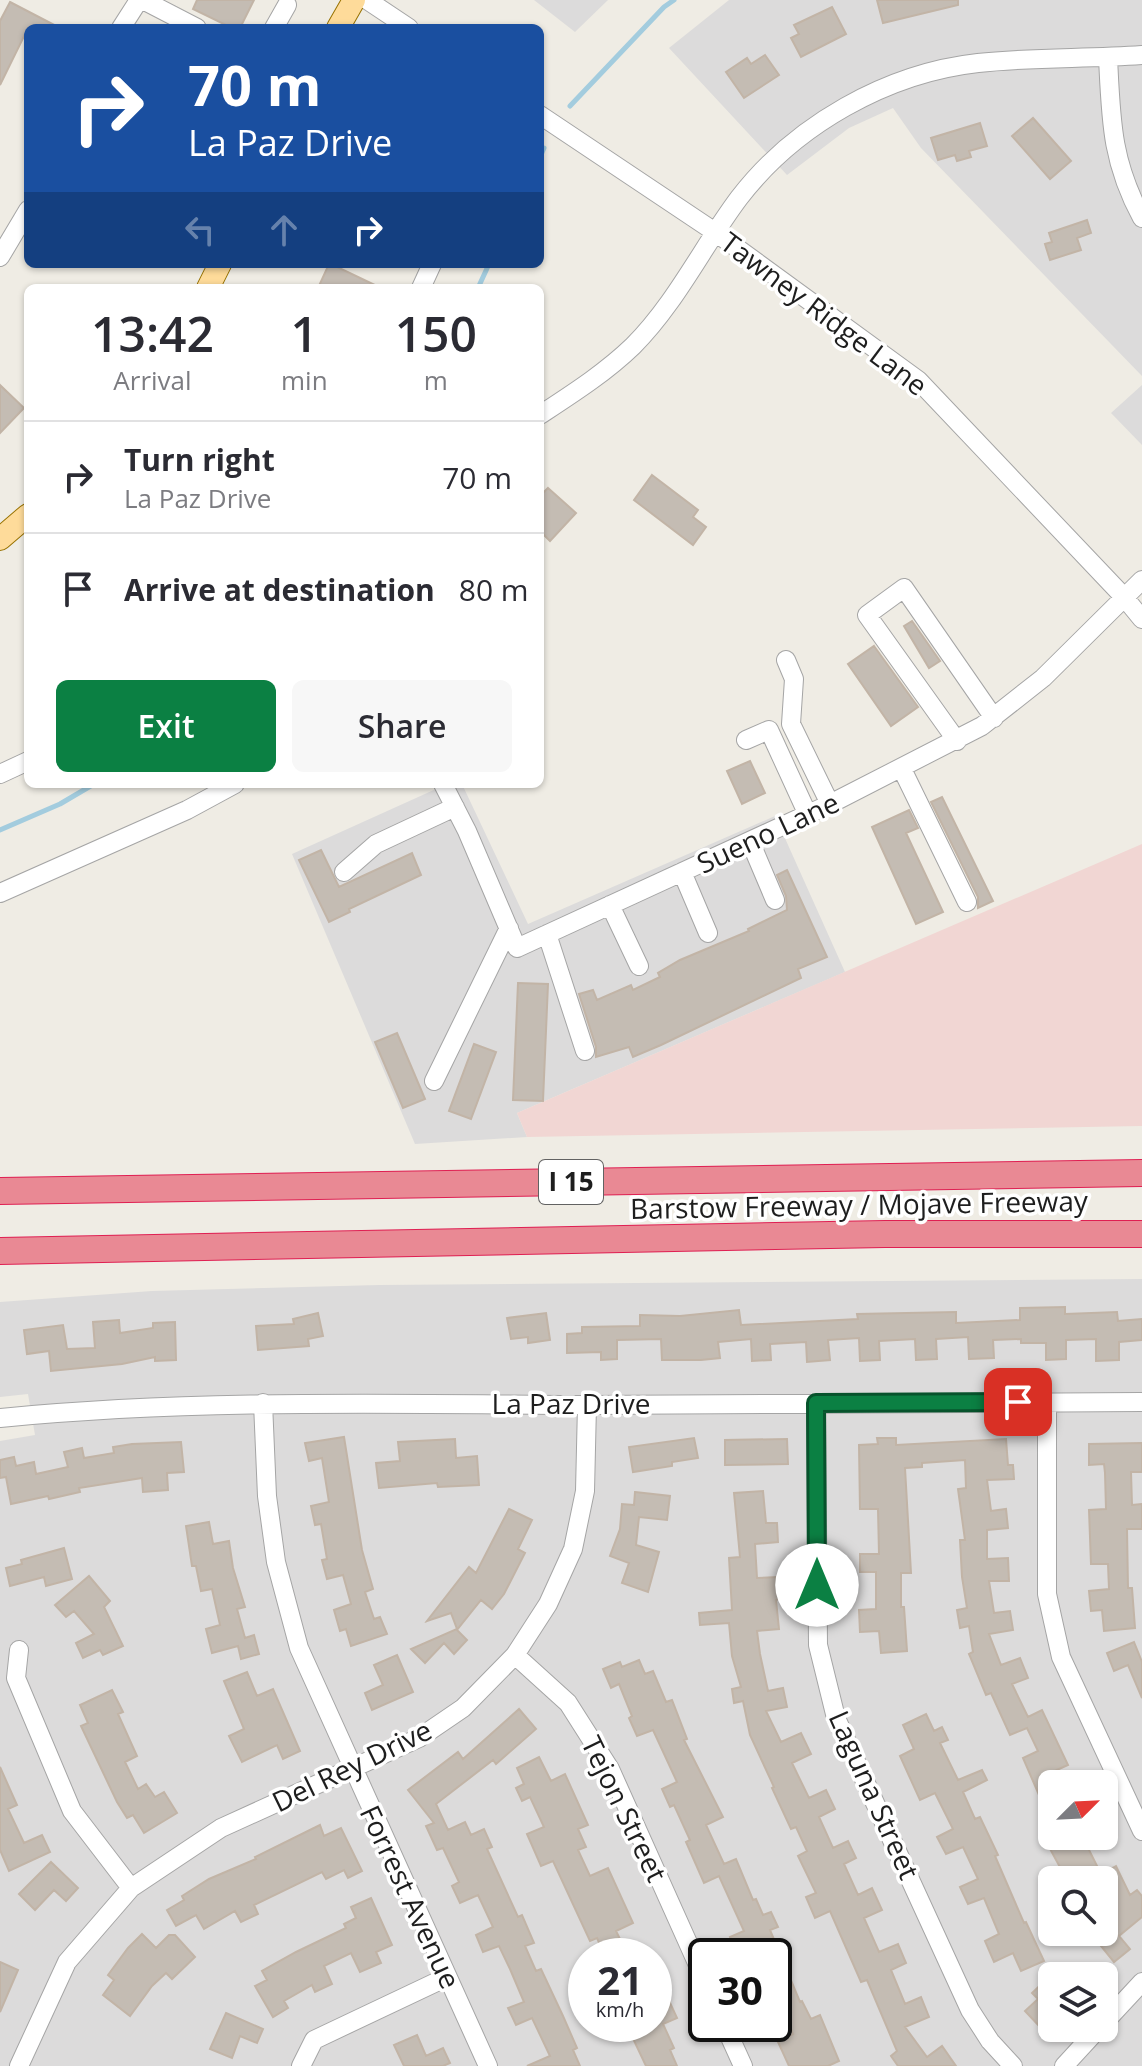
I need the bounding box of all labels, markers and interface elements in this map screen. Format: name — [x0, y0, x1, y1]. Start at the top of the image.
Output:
text: 70 m — [188, 46, 322, 122]
icon: right — [56, 56, 160, 160]
text: La Paz Drive — [188, 118, 392, 167]
icon: left — [178, 208, 222, 252]
icon: ahead — [262, 208, 306, 252]
icon: right — [346, 208, 390, 252]
street label: Tawney Ridge Lane — [713, 223, 936, 403]
text: 13:42 — [91, 301, 214, 366]
text: 1 — [291, 301, 318, 366]
text: 150 — [395, 301, 477, 366]
text: Arrival — [113, 362, 192, 398]
text: min — [281, 362, 328, 398]
text: m — [424, 362, 448, 398]
text: Turn right — [124, 439, 275, 480]
icon: right — [56, 455, 100, 499]
text: 70 m — [442, 457, 512, 498]
text: La Paz Drive — [124, 480, 271, 516]
icon: arrive — [56, 567, 100, 611]
text: Arrive at destination — [124, 569, 435, 610]
text: 80 m — [459, 569, 529, 610]
button: Exit — [56, 680, 276, 772]
button: Share — [292, 680, 512, 772]
street label: Sueno Lane — [690, 783, 845, 882]
road number: I 15 — [539, 1160, 603, 1204]
street label: Barstow Freeway / Mojave Freeway — [630, 1181, 1089, 1227]
pin — [984, 1368, 1052, 1436]
icon: arrive — [996, 1380, 1040, 1424]
street label: La Paz Drive — [492, 1384, 650, 1422]
position arrow — [775, 1543, 859, 1627]
street label: Laguna Street — [821, 1704, 929, 1885]
street label: Del Rey Drive — [265, 1710, 438, 1820]
street label: Tejon Street — [573, 1729, 677, 1888]
north arrow — [1038, 1770, 1118, 1850]
map controls — [1038, 1770, 1118, 2042]
street label: Forrest Avenue — [352, 1799, 470, 1994]
button: search — [1038, 1866, 1118, 1946]
speed limit sign: 30 — [688, 1938, 792, 2042]
text: 21 — [597, 1952, 643, 2007]
button: layers — [1038, 1962, 1118, 2042]
text: km/h — [596, 1996, 644, 2023]

